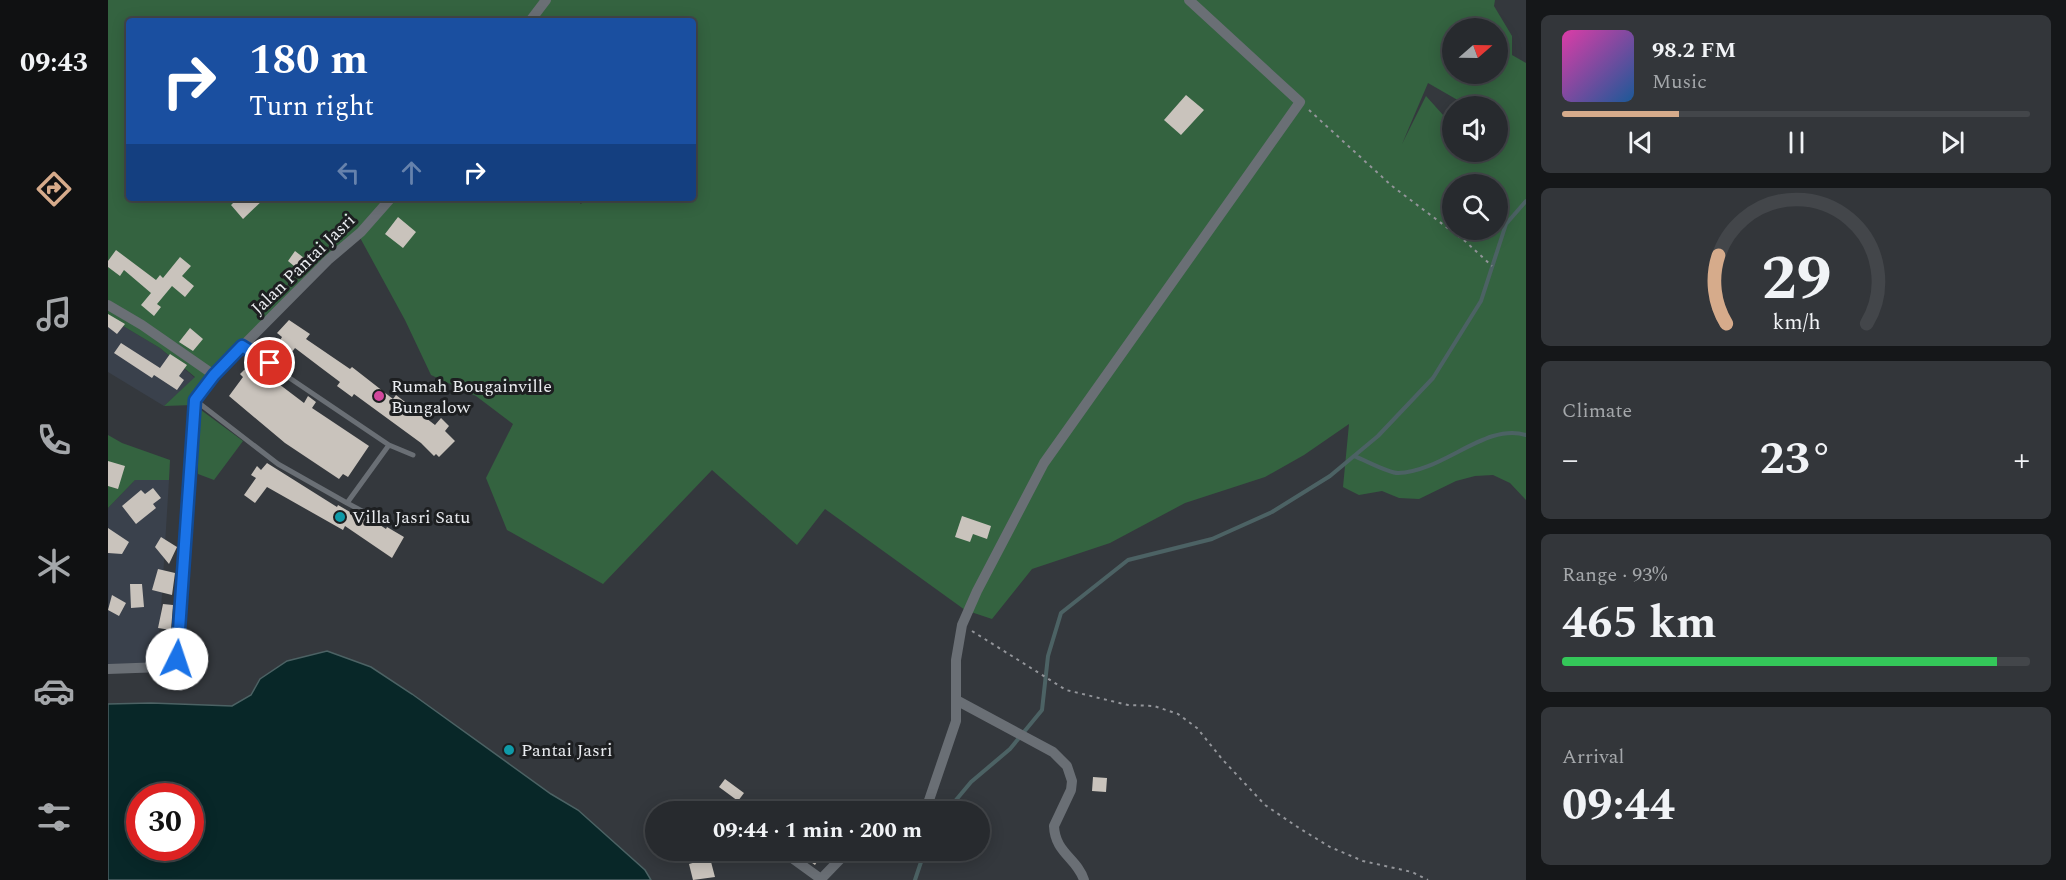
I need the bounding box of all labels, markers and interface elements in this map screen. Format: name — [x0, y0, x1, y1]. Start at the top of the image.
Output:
north arrow — [1442, 18, 1508, 84]
map controls — [1442, 18, 1508, 240]
text: 180 m — [249, 29, 368, 92]
text: 98.2 FM — [1652, 34, 1736, 67]
text: 09:43 — [20, 42, 88, 84]
icon: right — [150, 42, 228, 120]
text: Music — [1652, 67, 1707, 97]
text: Turn right — [249, 86, 374, 128]
button: sound — [1442, 96, 1508, 162]
icon: previous — [1624, 126, 1657, 159]
icon: pause — [1780, 126, 1813, 159]
icon: next — [1936, 126, 1969, 159]
icon: left — [332, 156, 365, 189]
icon: ahead — [395, 156, 428, 189]
icon: right — [458, 156, 491, 189]
icon: directions — [33, 168, 75, 210]
button: search — [1442, 174, 1508, 240]
street label: Jalan Pantai Jasri — [245, 207, 362, 321]
text: 29 — [1761, 232, 1831, 327]
icon: music — [33, 293, 75, 335]
text: km/h — [1772, 306, 1820, 339]
pin — [244, 337, 295, 388]
icon: arrive — [253, 346, 286, 379]
place label: Rumah Bougainville Bungalow — [391, 373, 552, 421]
marker: Rumah Bougainville Bungalow — [372, 389, 386, 403]
text: Climate — [1562, 396, 1632, 426]
icon: phone — [33, 419, 75, 461]
text: 23° — [1760, 425, 1833, 494]
text: − — [1562, 435, 1579, 485]
text: + — [2014, 435, 2030, 485]
place label: Villa Jasri Satu — [352, 504, 470, 531]
marker: Villa Jasri Satu — [333, 510, 347, 524]
icon: climate — [33, 545, 75, 587]
text: Range · 93% — [1562, 560, 1667, 590]
text: 465 km — [1562, 589, 1717, 658]
position arrow — [145, 627, 209, 691]
icon: car — [33, 670, 75, 712]
place label: Pantai Jasri — [521, 737, 613, 764]
text: Arrival — [1562, 742, 1624, 772]
marker: Pantai Jasri — [502, 743, 516, 757]
text: 09:44 — [1562, 771, 1675, 840]
speed limit sign: 30 — [126, 783, 204, 861]
icon: filters — [33, 796, 75, 838]
text: 09:44 · 1 min · 200 m — [713, 814, 922, 847]

